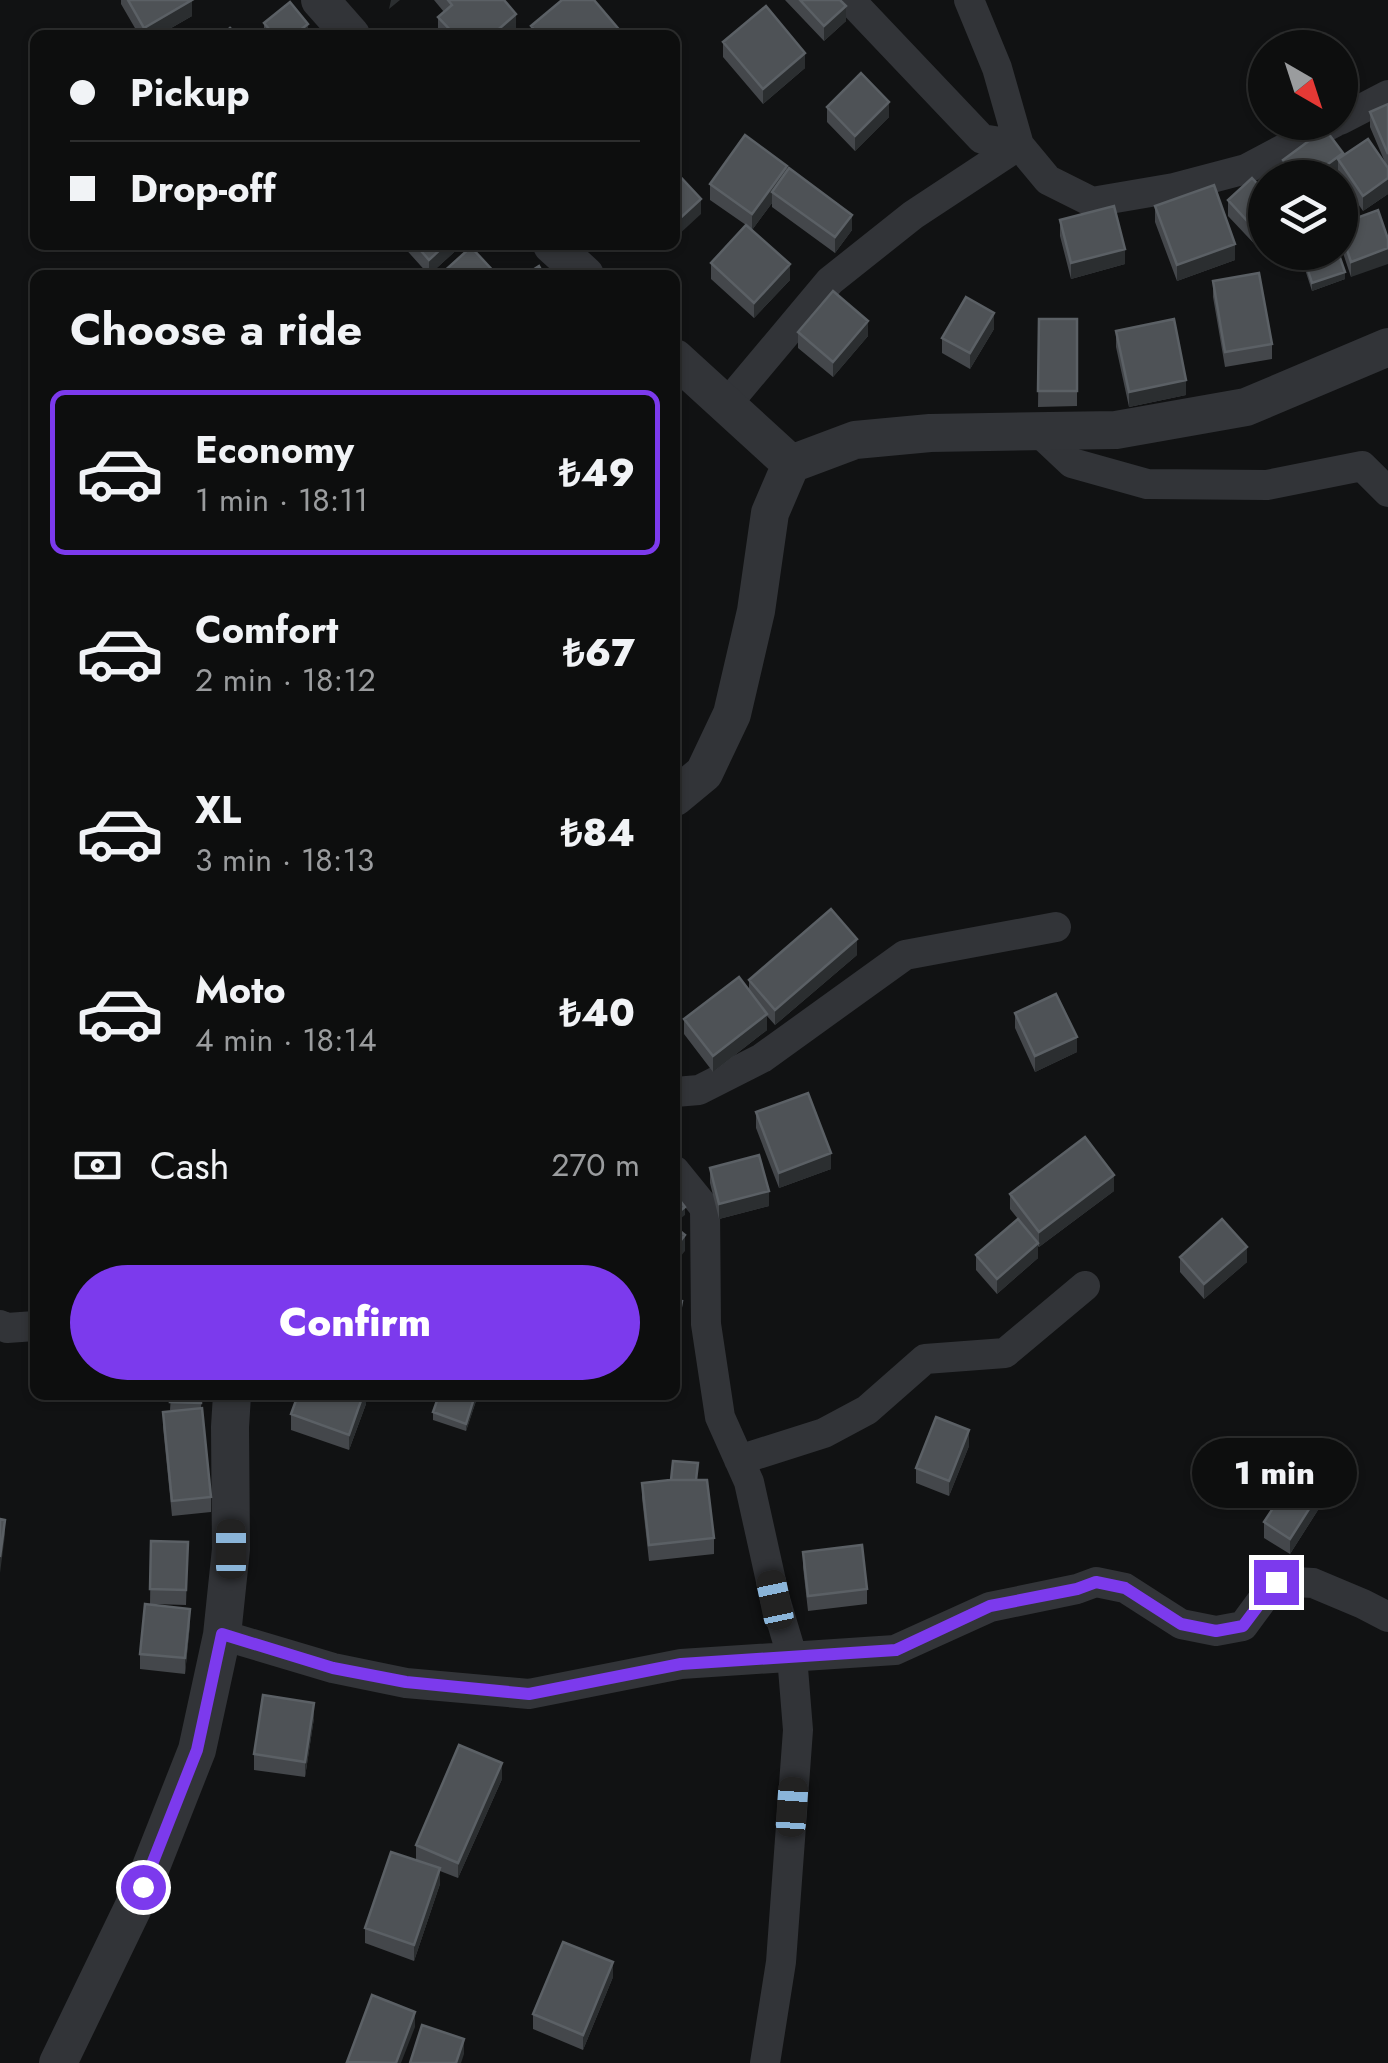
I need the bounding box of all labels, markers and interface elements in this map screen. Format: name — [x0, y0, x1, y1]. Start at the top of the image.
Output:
north arrow — [1248, 30, 1358, 140]
map controls — [1248, 30, 1358, 270]
text: Pickup — [130, 65, 250, 120]
button: layers — [1248, 160, 1358, 270]
text: Drop-off — [130, 161, 276, 216]
text: Choose a ride — [70, 297, 362, 362]
text: Economy — [195, 422, 354, 477]
icon: car — [75, 428, 165, 518]
text: ₺49 — [559, 445, 635, 500]
text: 1 min · 18:11 — [195, 477, 368, 523]
text: Comfort — [195, 602, 338, 657]
icon: car — [75, 608, 165, 698]
text: ₺67 — [563, 625, 635, 680]
text: 2 min · 18:12 — [195, 657, 376, 703]
text: XL — [195, 782, 241, 837]
icon: car — [75, 788, 165, 878]
text: ₺84 — [561, 805, 635, 860]
text: 3 min · 18:13 — [195, 837, 374, 883]
text: Moto — [195, 962, 286, 1017]
icon: car — [75, 968, 165, 1058]
text: ₺40 — [560, 985, 635, 1040]
text: 4 min · 18:14 — [195, 1017, 377, 1063]
icon: cash — [70, 1138, 125, 1193]
text: Cash — [150, 1138, 230, 1193]
text: 270 m — [551, 1142, 640, 1188]
button: Confirm — [70, 1265, 640, 1380]
callout: 1 min — [1194, 1437, 1358, 1507]
text: 1 min — [1234, 1450, 1315, 1496]
car — [216, 1519, 246, 1579]
route end — [1254, 1560, 1299, 1605]
car — [754, 1568, 796, 1632]
car — [775, 1776, 809, 1838]
route start — [121, 1865, 166, 1910]

